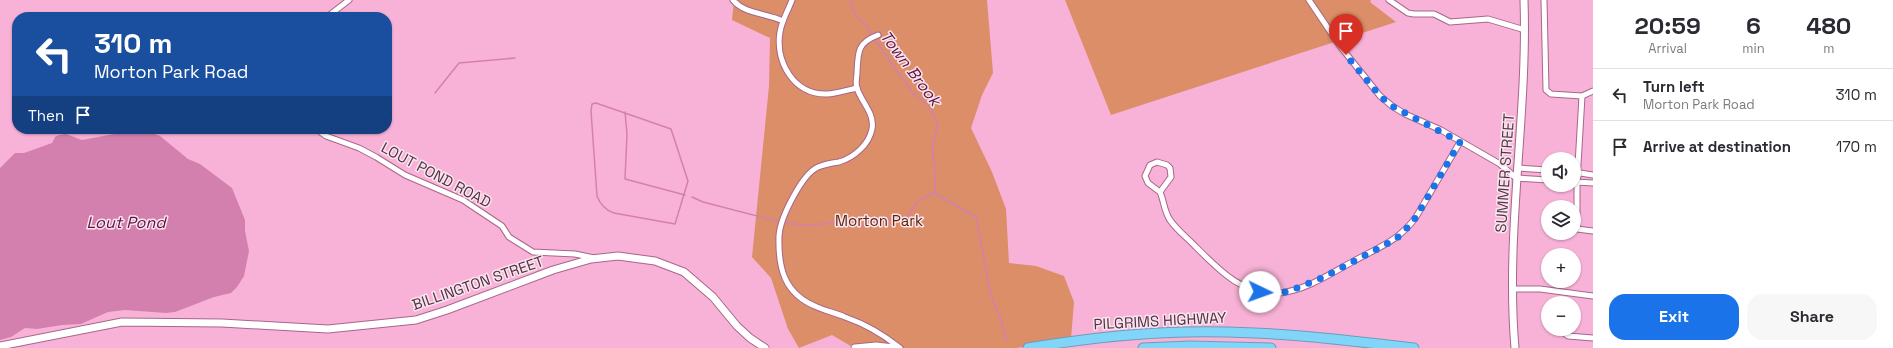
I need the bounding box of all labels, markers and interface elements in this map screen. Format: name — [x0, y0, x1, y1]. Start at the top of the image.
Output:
text: 20:59 — [1635, 10, 1701, 41]
text: 6 — [1746, 10, 1761, 41]
text: 480 — [1806, 10, 1851, 41]
pin — [1329, 14, 1363, 55]
icon: arrive — [1335, 20, 1357, 42]
text: 310 m — [94, 25, 172, 61]
water label: Town Brook — [875, 26, 947, 112]
icon: left — [28, 28, 80, 80]
text: Arrival — [1648, 40, 1687, 57]
text: min — [1742, 40, 1765, 57]
text: m — [1823, 40, 1834, 57]
text: Morton Park Road — [94, 60, 248, 83]
text: Turn left — [1643, 77, 1705, 96]
icon: left — [1609, 84, 1631, 106]
text: 310 m — [1836, 85, 1877, 104]
text: Morton Park Road — [1643, 96, 1755, 113]
icon: arrive — [72, 104, 94, 126]
text: Then — [28, 106, 64, 125]
street label: SUMMER STREET — [1491, 112, 1518, 233]
icon: arrive — [1609, 136, 1631, 158]
text: Arrive at destination — [1643, 137, 1791, 156]
text: 170 m — [1836, 137, 1877, 156]
street label: LOUT POND ROAD — [378, 138, 494, 212]
map controls — [1541, 152, 1581, 336]
button: sound — [1541, 152, 1581, 192]
button: layers — [1541, 200, 1581, 240]
park label: Morton Park — [835, 211, 923, 230]
water label: Lout Pond — [86, 212, 167, 233]
button: + — [1541, 248, 1581, 288]
street label: BILLINGTON STREET — [409, 251, 546, 314]
position arrow — [1239, 271, 1281, 313]
button: Exit — [1609, 294, 1739, 340]
button: Share — [1747, 294, 1877, 340]
button: − — [1541, 296, 1581, 336]
street label: PILGRIMS HIGHWAY — [1093, 308, 1227, 333]

